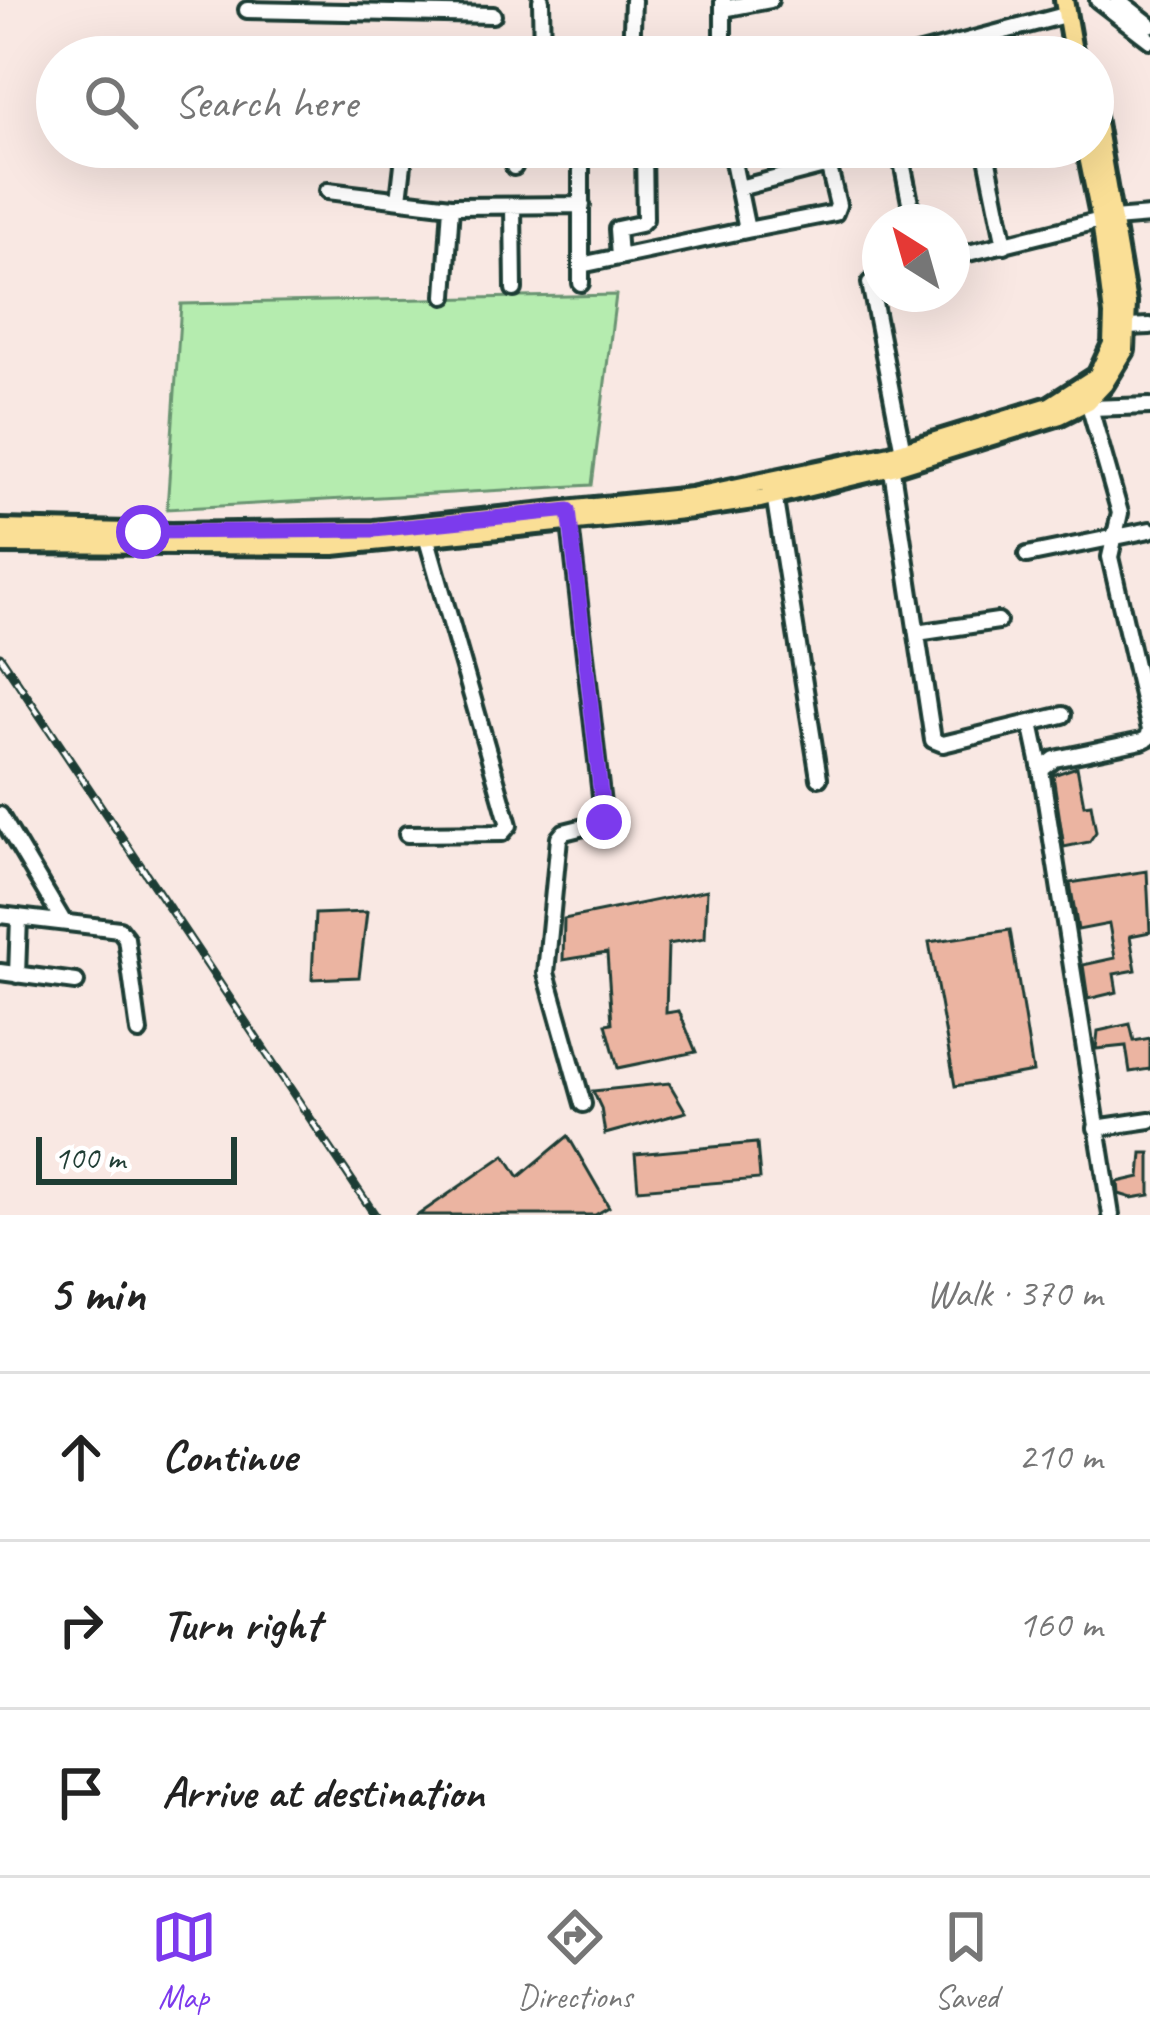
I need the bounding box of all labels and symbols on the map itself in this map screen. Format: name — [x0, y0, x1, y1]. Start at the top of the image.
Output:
north arrow — [862, 204, 970, 312]
route start — [116, 505, 170, 559]
route end — [577, 795, 631, 849]
scale bar — [36, 1131, 237, 1184]

